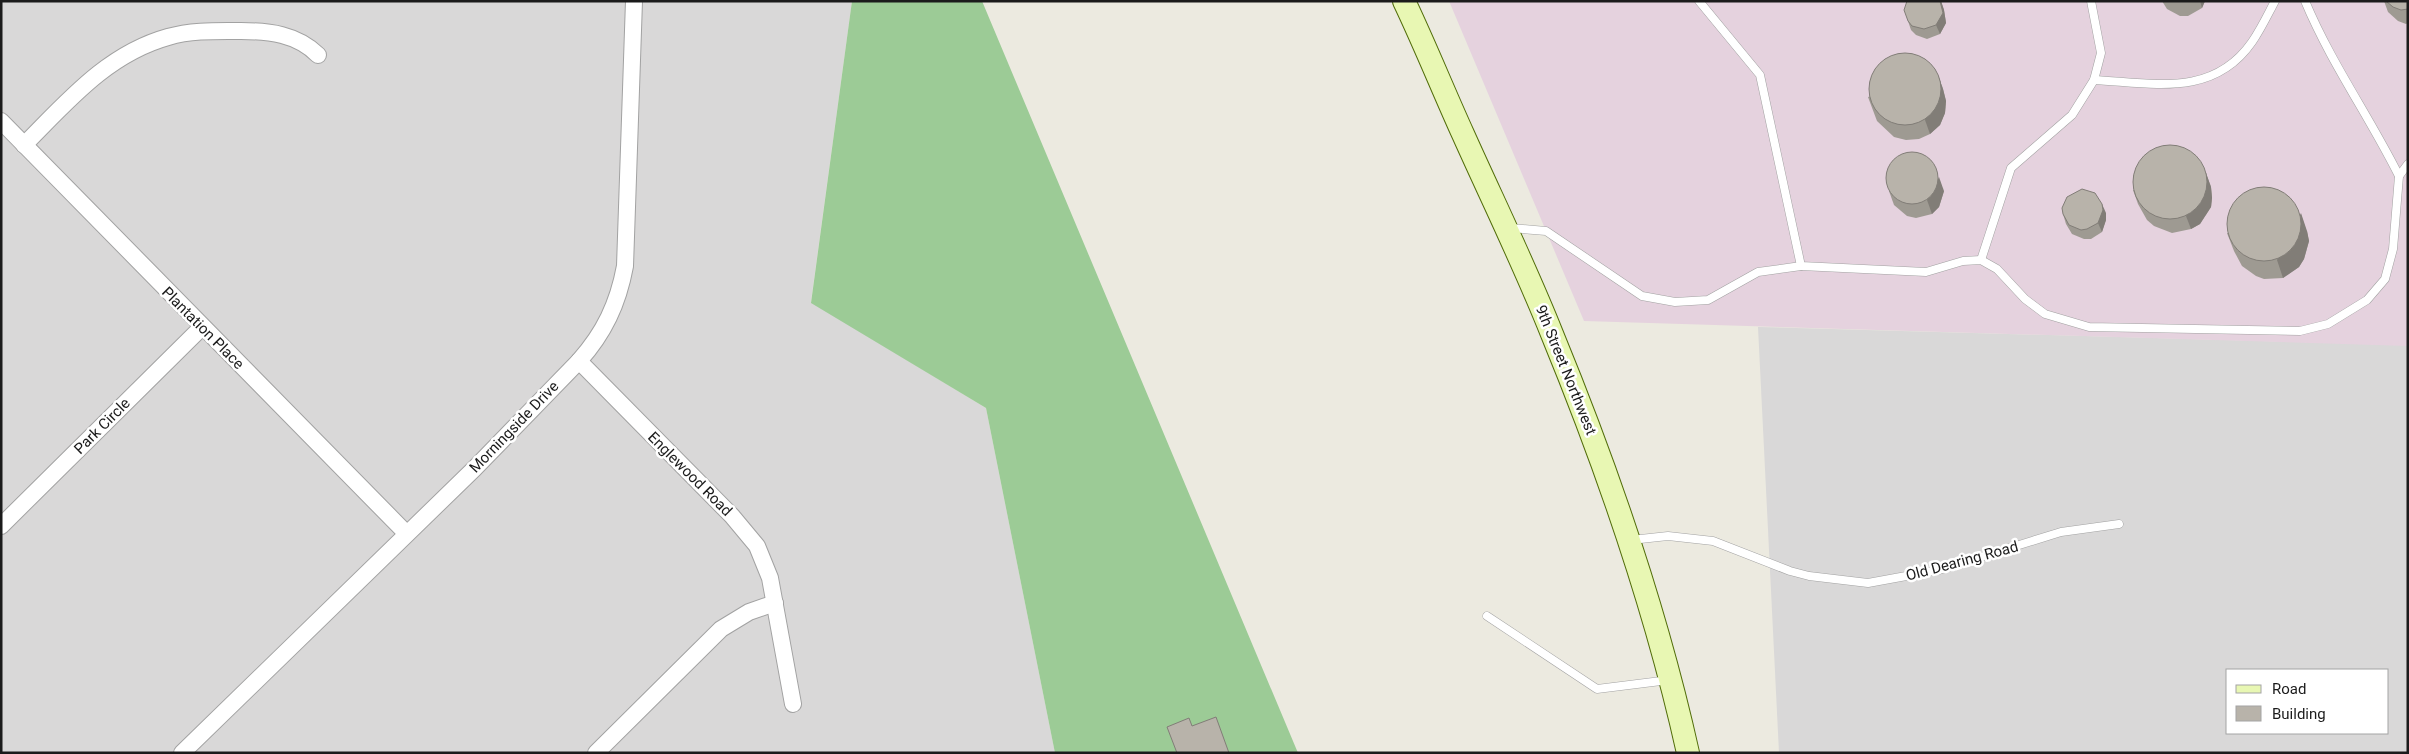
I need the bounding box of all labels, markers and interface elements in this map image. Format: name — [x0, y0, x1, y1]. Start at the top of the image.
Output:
street label: Plantation Place — [158, 283, 248, 373]
street label: 9th Street Northwest — [1532, 302, 1600, 438]
street label: Morningside Drive — [466, 377, 562, 477]
street label: Park Circle — [70, 394, 134, 458]
street label: Englewood Road — [644, 428, 736, 520]
street label: Old Dearing Road — [1904, 537, 2020, 585]
legend — [2226, 669, 2389, 734]
text: Road — [2272, 680, 2306, 698]
text: Building — [2272, 705, 2326, 723]

